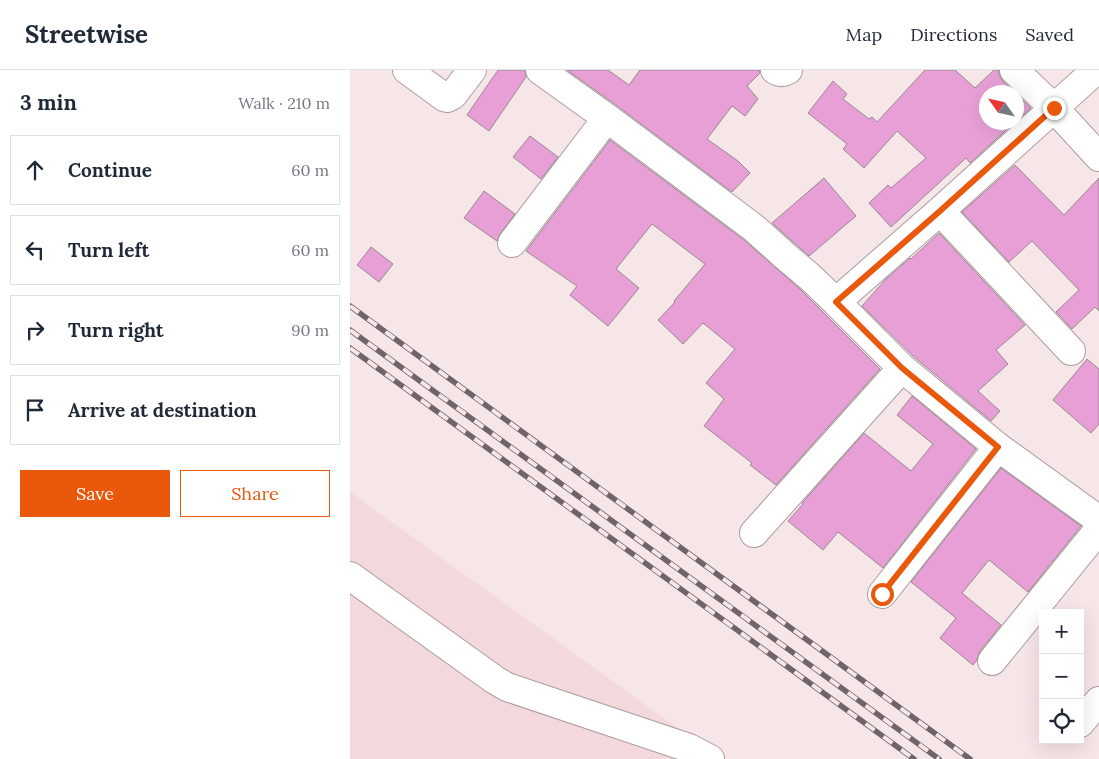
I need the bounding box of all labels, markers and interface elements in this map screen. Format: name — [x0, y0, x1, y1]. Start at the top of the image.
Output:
text: Streetwise — [25, 19, 148, 50]
text: Map — [846, 23, 882, 46]
text: Directions — [910, 23, 997, 46]
text: Saved — [1025, 23, 1074, 46]
north arrow — [979, 85, 1024, 130]
text: 3 min — [20, 89, 77, 116]
text: Walk · 210 m — [238, 93, 330, 113]
route end — [1043, 97, 1066, 120]
icon: ahead — [21, 156, 49, 184]
text: Continue — [68, 158, 152, 182]
text: 60 m — [291, 160, 329, 180]
icon: left — [21, 236, 49, 264]
text: Turn left — [68, 238, 149, 262]
text: 60 m — [291, 240, 329, 260]
icon: right — [21, 316, 49, 344]
text: Turn right — [68, 318, 164, 342]
text: 90 m — [291, 320, 329, 340]
icon: arrive — [21, 396, 49, 424]
text: Arrive at destination — [68, 398, 257, 422]
button: Save — [20, 470, 170, 517]
button: Share — [180, 470, 330, 517]
route start — [871, 583, 894, 606]
map controls — [1039, 609, 1084, 744]
button: + — [1039, 609, 1084, 654]
button: − — [1039, 654, 1084, 699]
button: locate — [1039, 699, 1084, 744]

